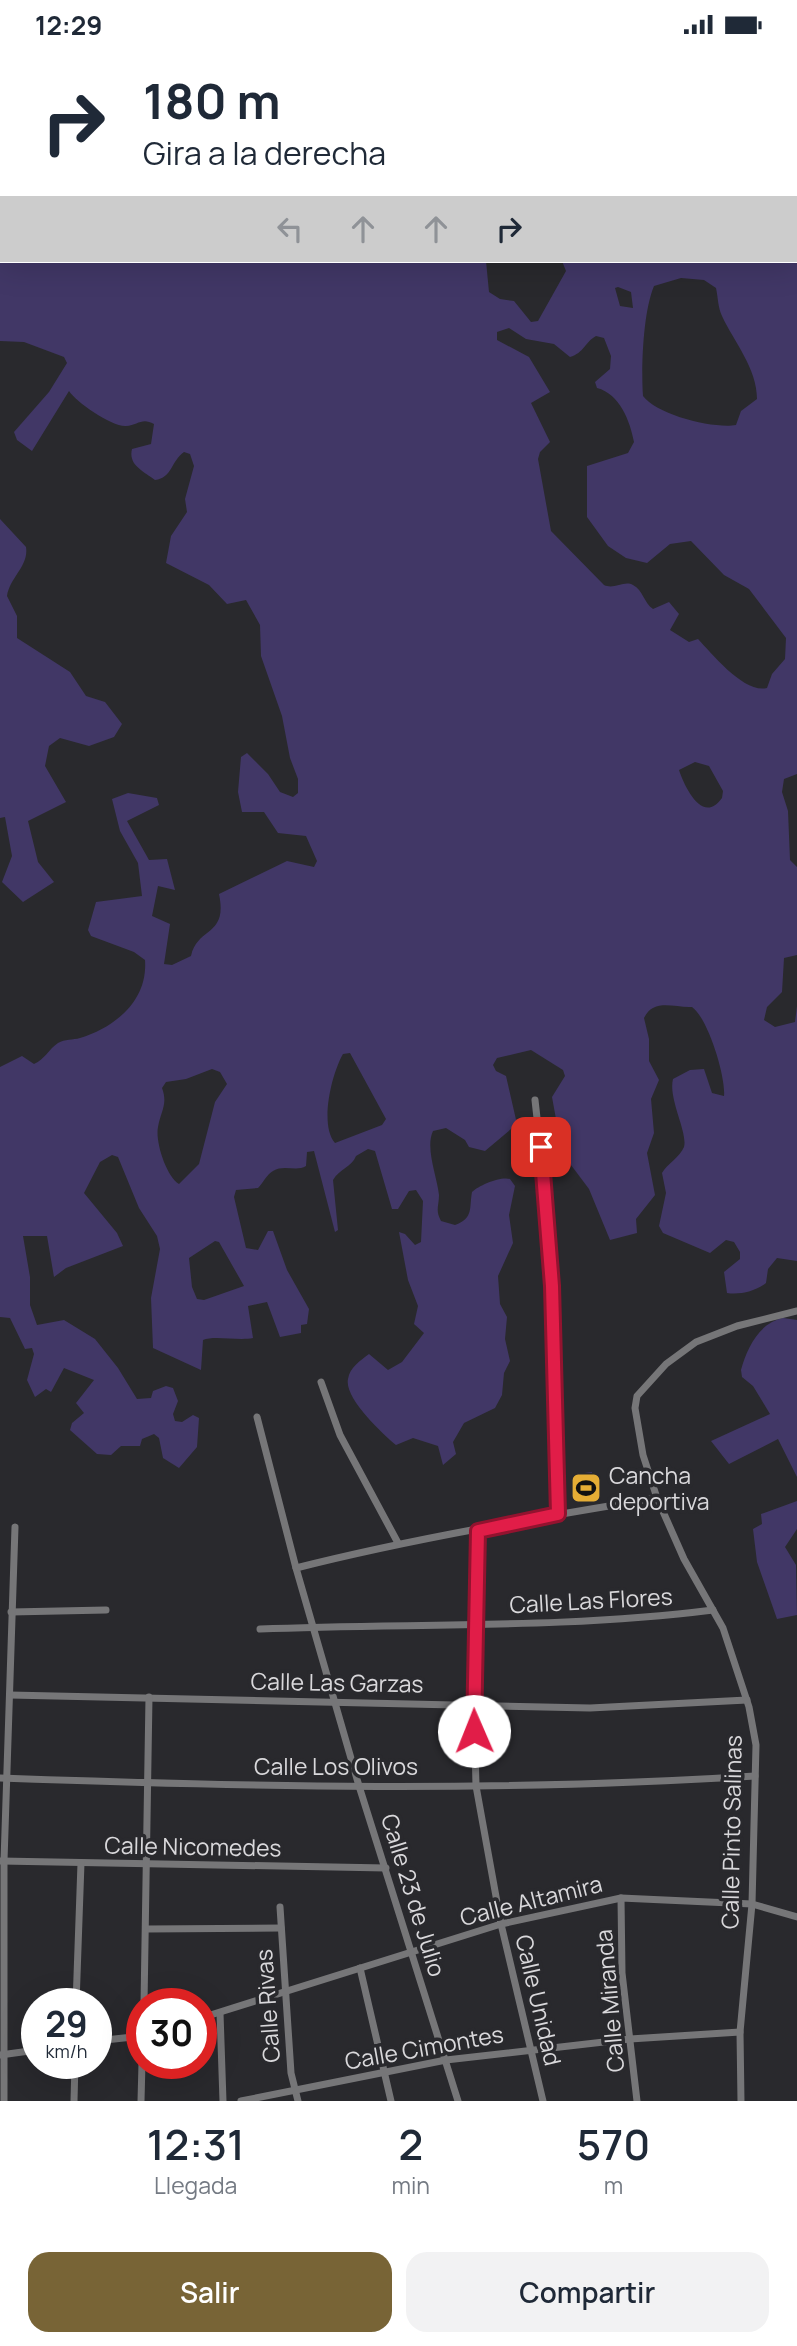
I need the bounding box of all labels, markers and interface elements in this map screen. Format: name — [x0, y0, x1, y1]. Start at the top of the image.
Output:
text: 12:29 — [35, 7, 102, 43]
text: 180 m — [143, 67, 281, 134]
icon: right — [28, 77, 119, 168]
text: Gira a la derecha — [143, 131, 386, 175]
icon: left — [271, 210, 309, 248]
icon: ahead — [344, 210, 382, 248]
icon: ahead — [417, 210, 455, 248]
icon: right — [490, 210, 528, 248]
pin — [511, 1117, 571, 1177]
icon: arrive — [522, 1128, 560, 1166]
place label: Cancha deportiva — [609, 1459, 710, 1517]
sports icon: Cancha deportiva — [569, 1471, 603, 1505]
street label: Calle Las Flores — [509, 1580, 673, 1620]
street label: Calle Las Garzas — [250, 1664, 424, 1700]
position arrow — [437, 1694, 511, 1768]
street label: Calle Pinto Salinas — [713, 1735, 749, 1929]
street label: Calle Los Olivos — [254, 1750, 418, 1782]
street label: Calle 23 de Julio — [374, 1810, 454, 1980]
street label: Calle Nicomedes — [104, 1828, 282, 1864]
street label: Calle Altamira — [457, 1867, 605, 1933]
street label: Calle Miranda — [587, 1928, 631, 2074]
street label: Calle Unidad — [508, 1931, 570, 2069]
street label: Calle Rivas — [247, 1948, 287, 2064]
speed limit sign: 30 — [126, 1988, 217, 2079]
text: 29 — [45, 2000, 88, 2048]
street label: Calle Cimontes — [342, 2017, 506, 2077]
text: km/h — [46, 2039, 87, 2063]
text: 12:31 — [147, 2115, 245, 2173]
text: 2 — [398, 2115, 423, 2173]
text: 570 — [577, 2115, 650, 2173]
text: Llegada — [154, 2169, 237, 2201]
text: min — [391, 2169, 430, 2201]
text: m — [604, 2169, 623, 2201]
button: Salir — [28, 2252, 392, 2332]
button: Compartir — [406, 2252, 769, 2332]

